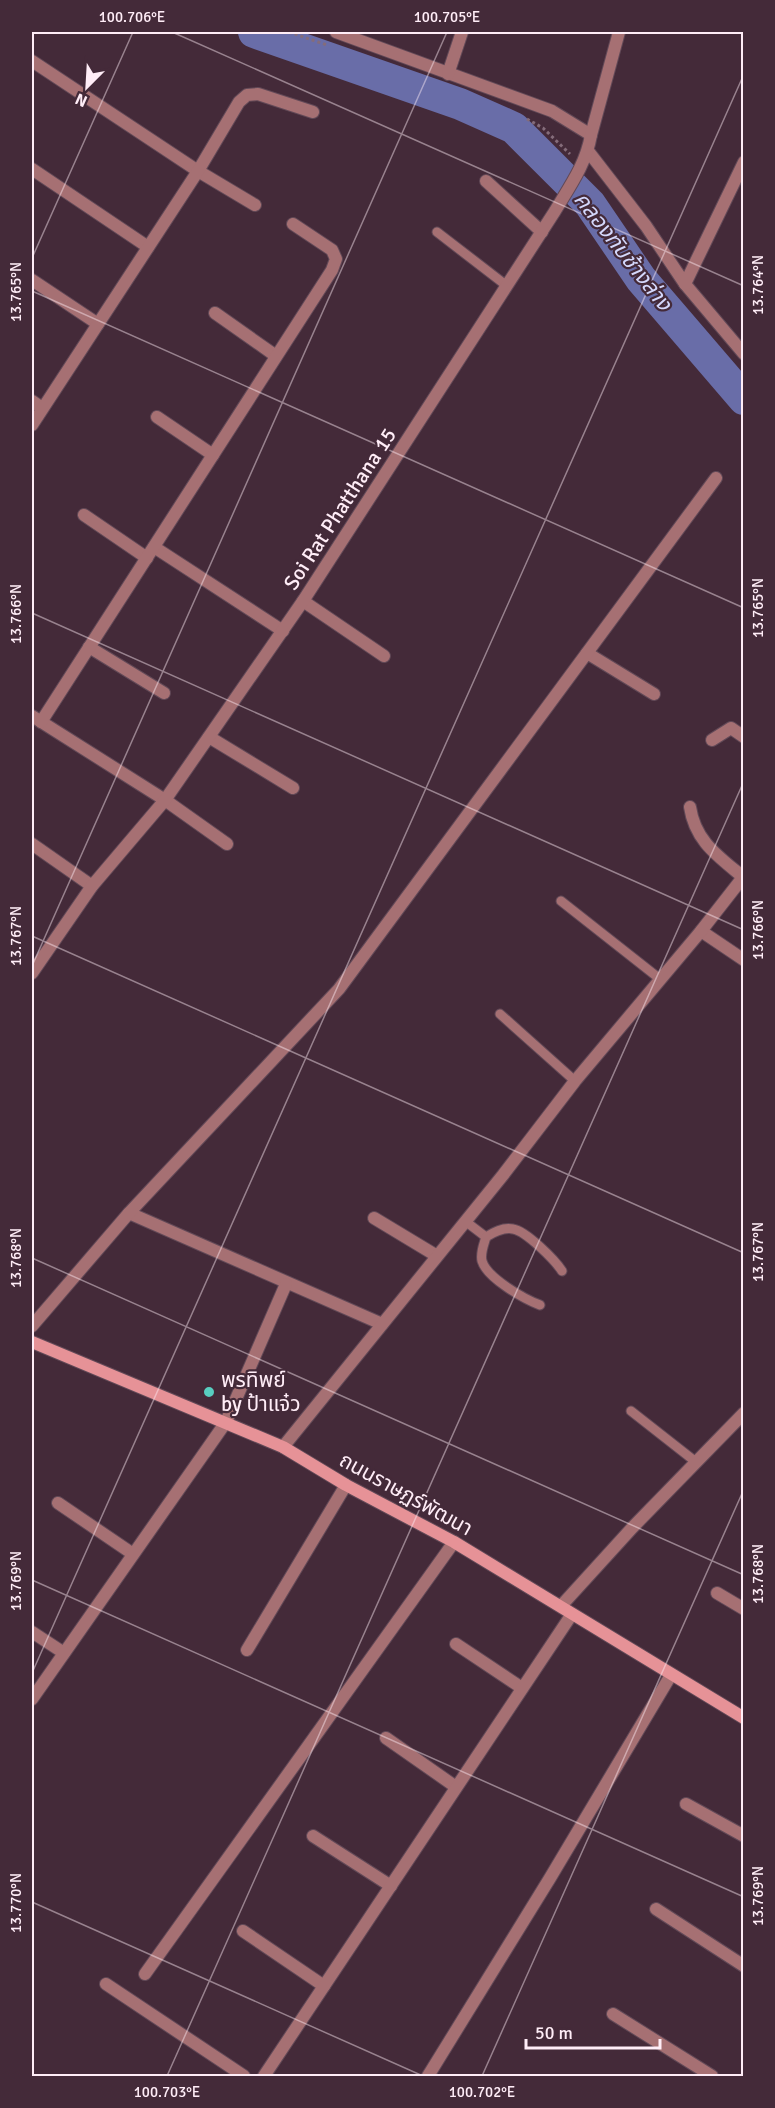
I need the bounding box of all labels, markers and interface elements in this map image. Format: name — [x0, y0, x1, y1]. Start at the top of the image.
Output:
text: 100.706°E — [99, 8, 165, 26]
text: 100.705°E — [414, 8, 480, 26]
north arrow — [57, 57, 117, 117]
text: N — [72, 88, 90, 111]
water label: คลองทับช้างล่าง — [568, 186, 678, 317]
text: 13.764°N — [749, 255, 767, 315]
text: 13.765°N — [7, 262, 25, 322]
street label: Soi Rat Phatthana 15 — [278, 423, 402, 595]
text: 13.765°N — [749, 578, 767, 638]
text: 13.766°N — [7, 584, 25, 644]
text: 13.766°N — [749, 900, 767, 960]
text: 13.767°N — [7, 906, 25, 966]
text: 13.767°N — [749, 1222, 767, 1282]
text: 13.768°N — [7, 1228, 25, 1288]
place label: พรทิพย์ by ป้าแจ๋ว — [221, 1367, 301, 1417]
marker: พรทิพย์ by ป้าแจ๋ว — [202, 1385, 216, 1399]
street label: ถนนราษฏร์พัฒนา — [335, 1447, 477, 1541]
text: 13.768°N — [749, 1544, 767, 1604]
text: 13.769°N — [7, 1551, 25, 1611]
text: 13.769°N — [749, 1866, 767, 1926]
text: 13.770°N — [7, 1873, 25, 1933]
scale bar — [526, 2012, 660, 2050]
text: 50 m — [535, 2022, 573, 2044]
text: 100.703°E — [134, 2083, 200, 2101]
text: 100.702°E — [449, 2083, 515, 2101]

